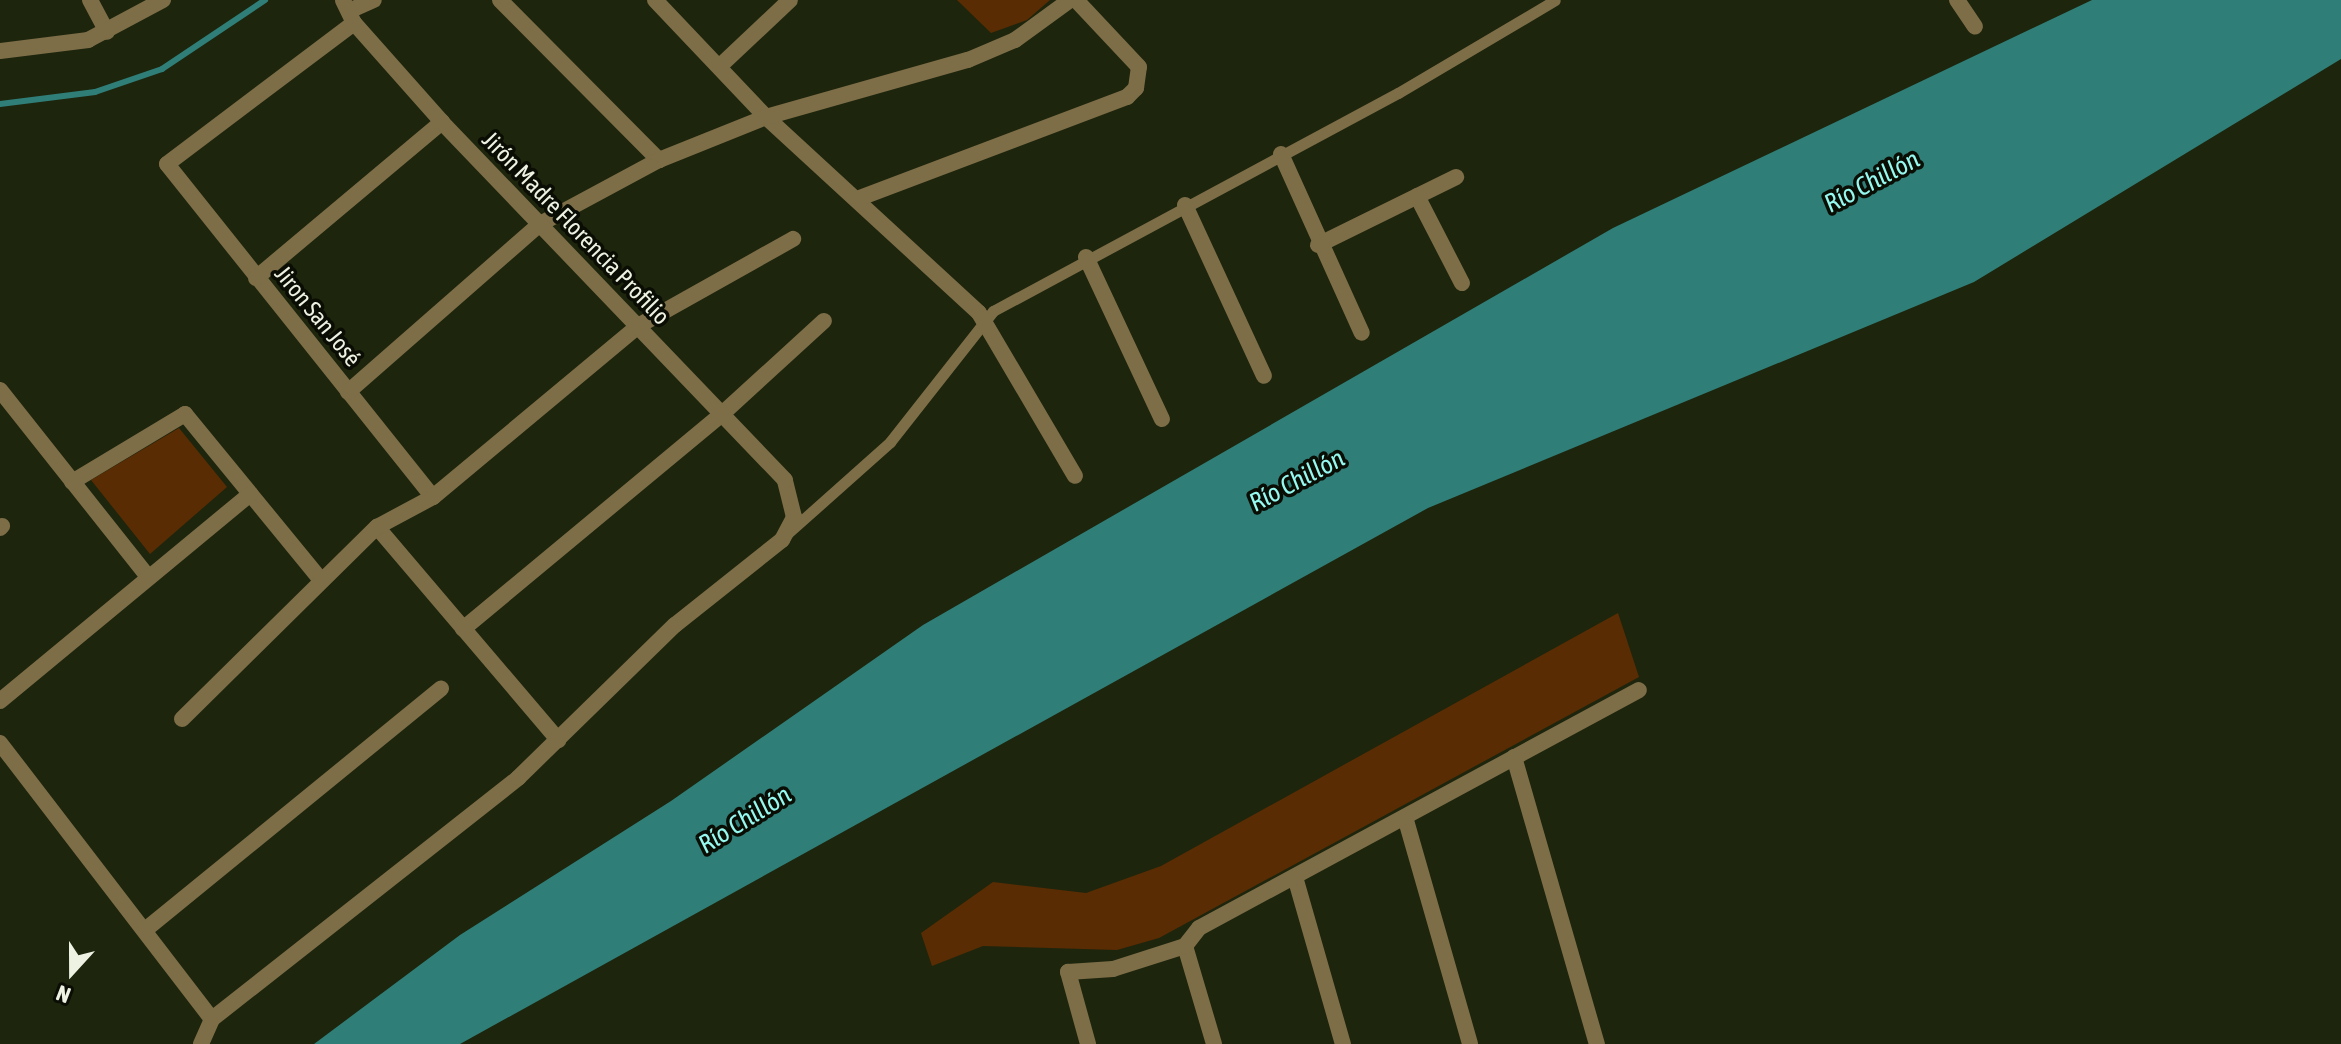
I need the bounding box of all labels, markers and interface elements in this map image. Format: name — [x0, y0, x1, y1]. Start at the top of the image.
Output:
street label: Jirón Madre Florencia Profilio — [476, 125, 676, 331]
water label: Río Chillón — [1819, 144, 1925, 220]
street label: Jiron San José — [269, 260, 367, 372]
water label: Río Chillón — [1244, 443, 1350, 519]
water label: Río Chillón — [693, 779, 797, 861]
north arrow — [32, 932, 112, 1012]
text: N — [53, 980, 74, 1009]

